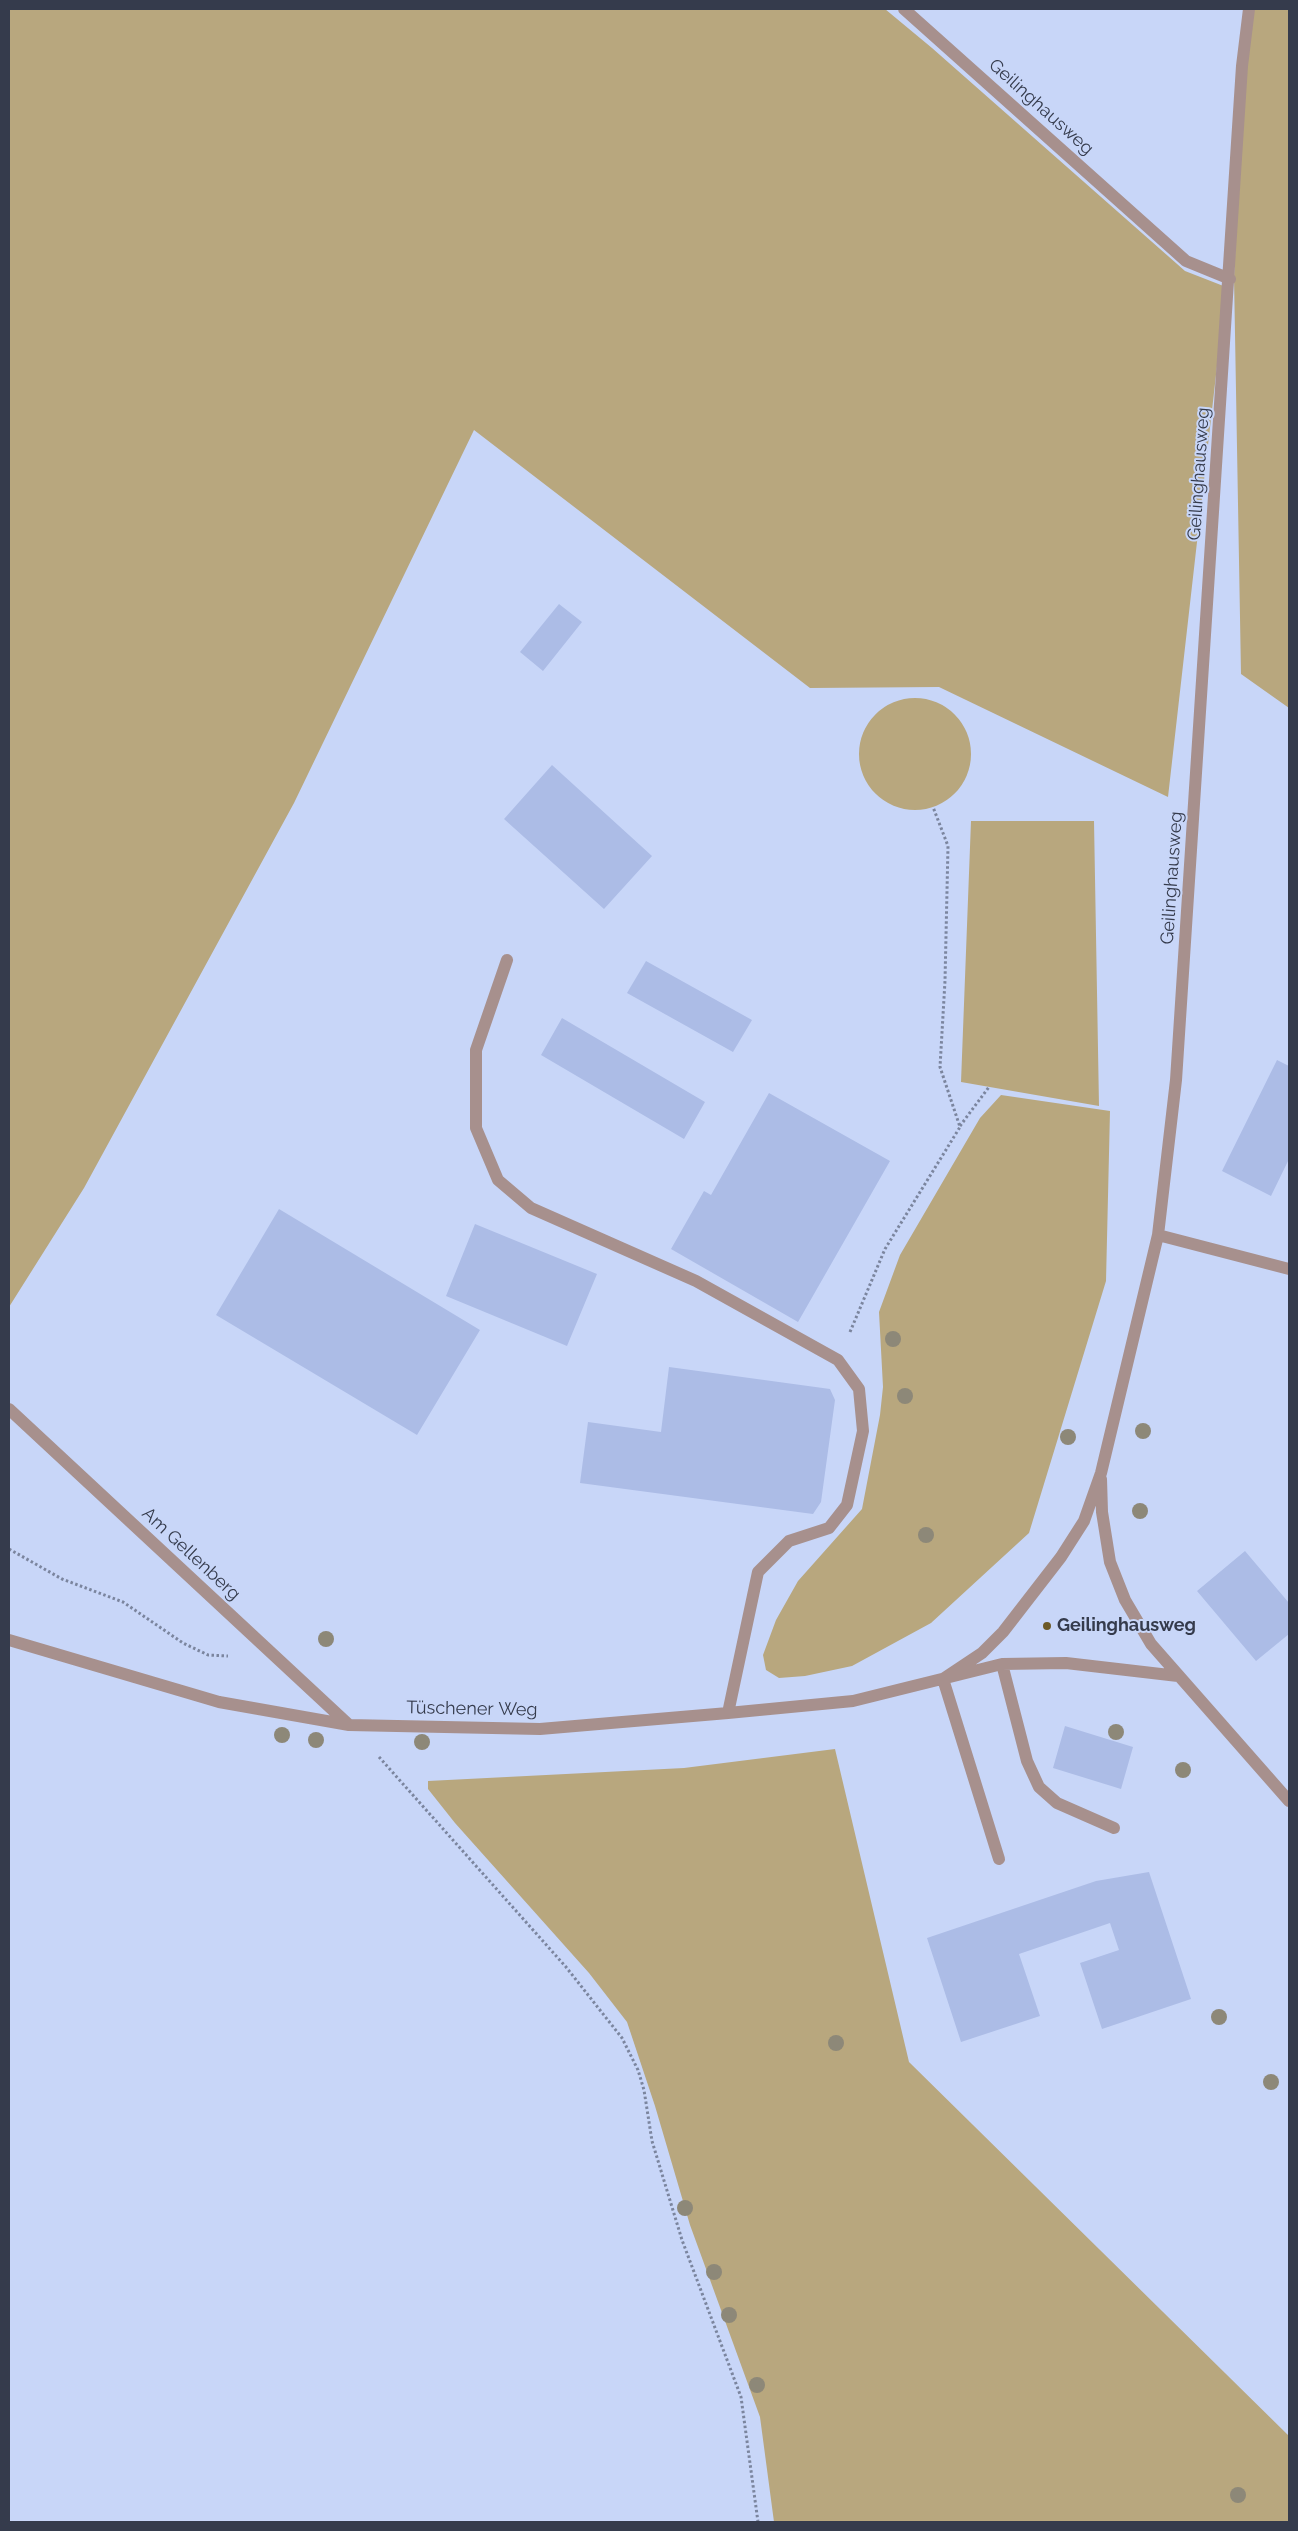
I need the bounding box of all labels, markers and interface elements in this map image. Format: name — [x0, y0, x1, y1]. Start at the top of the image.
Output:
street label: Geilinghausweg — [984, 54, 1098, 160]
street label: Geilinghausweg — [1184, 407, 1214, 541]
street label: Geilinghausweg — [1157, 811, 1187, 945]
street label: Am Gellenberg — [137, 1503, 245, 1605]
place label: Geilinghausweg — [1057, 1615, 1196, 1637]
marker: Geilinghausweg — [1041, 1620, 1053, 1632]
street label: Tüschener Weg — [406, 1697, 538, 1721]

